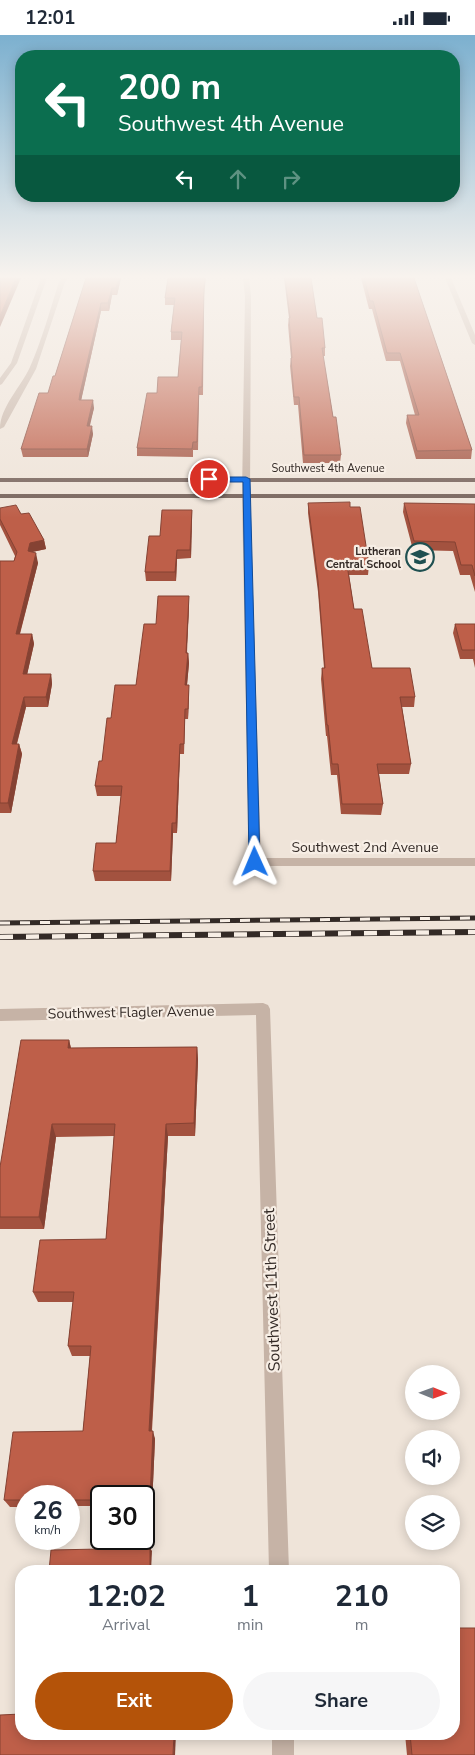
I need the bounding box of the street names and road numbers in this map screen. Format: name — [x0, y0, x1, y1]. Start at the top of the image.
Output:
street label: Southwest 4th Avenue — [272, 461, 385, 476]
street label: Southwest 2nd Avenue — [291, 838, 439, 857]
street label: Southwest Flagler Avenue — [48, 1002, 214, 1023]
street label: Southwest 11th Street — [258, 1208, 286, 1372]

